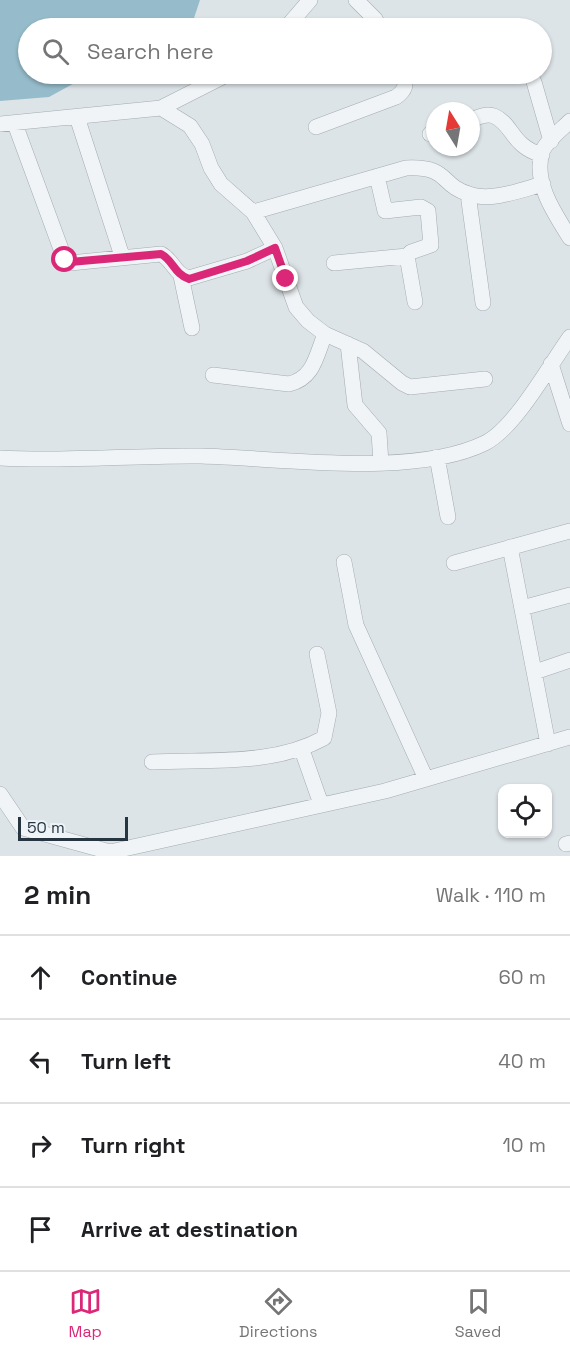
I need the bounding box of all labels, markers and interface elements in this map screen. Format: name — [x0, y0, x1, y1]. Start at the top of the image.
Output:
search box — [18, 18, 552, 84]
icon: search — [39, 35, 72, 68]
text: Search here — [87, 37, 214, 65]
north arrow — [426, 102, 480, 156]
route start — [51, 246, 77, 272]
route end — [272, 265, 298, 291]
map controls — [498, 784, 552, 838]
button: locate — [498, 784, 552, 838]
scale bar — [18, 814, 128, 842]
text: 50 m — [27, 817, 65, 838]
text: 2 min — [24, 878, 91, 912]
text: Walk · 110 m — [436, 882, 546, 908]
icon: ahead — [24, 961, 57, 994]
text: Continue — [81, 963, 177, 991]
text: 60 m — [499, 964, 546, 990]
icon: left — [24, 1045, 57, 1078]
text: Turn left — [81, 1047, 171, 1075]
text: 40 m — [498, 1048, 546, 1074]
icon: right — [24, 1129, 57, 1162]
text: Turn right — [81, 1131, 186, 1159]
text: 10 m — [502, 1132, 546, 1158]
icon: arrive — [24, 1213, 57, 1246]
text: Arrive at destination — [81, 1215, 298, 1243]
tab: Map — [69, 1285, 102, 1342]
tab: Directions — [239, 1285, 318, 1342]
tab: Saved — [455, 1285, 501, 1342]

